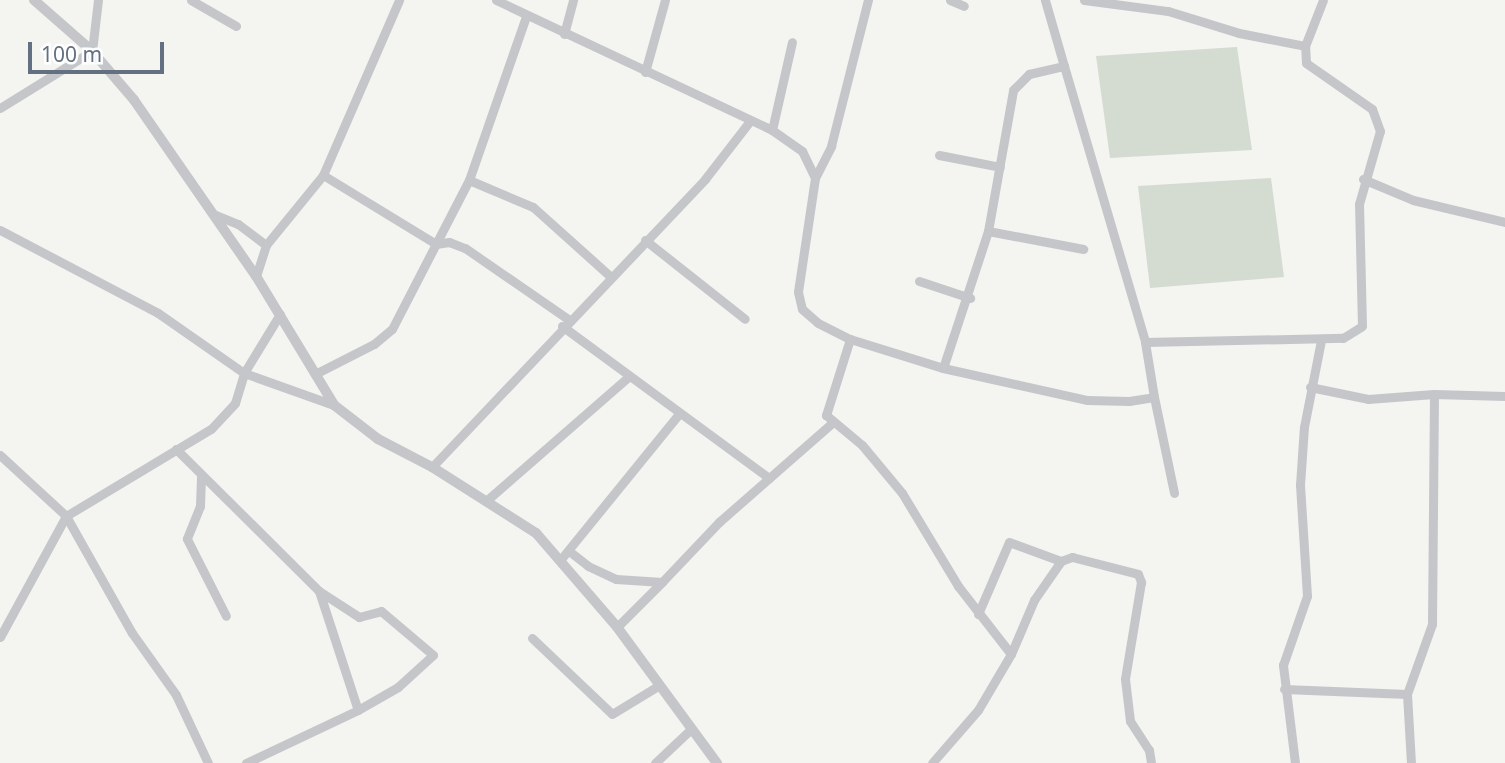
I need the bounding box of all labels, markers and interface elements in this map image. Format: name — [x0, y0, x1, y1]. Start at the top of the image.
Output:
scale bar — [32, 28, 168, 72]
text: 100 m — [41, 40, 102, 68]

